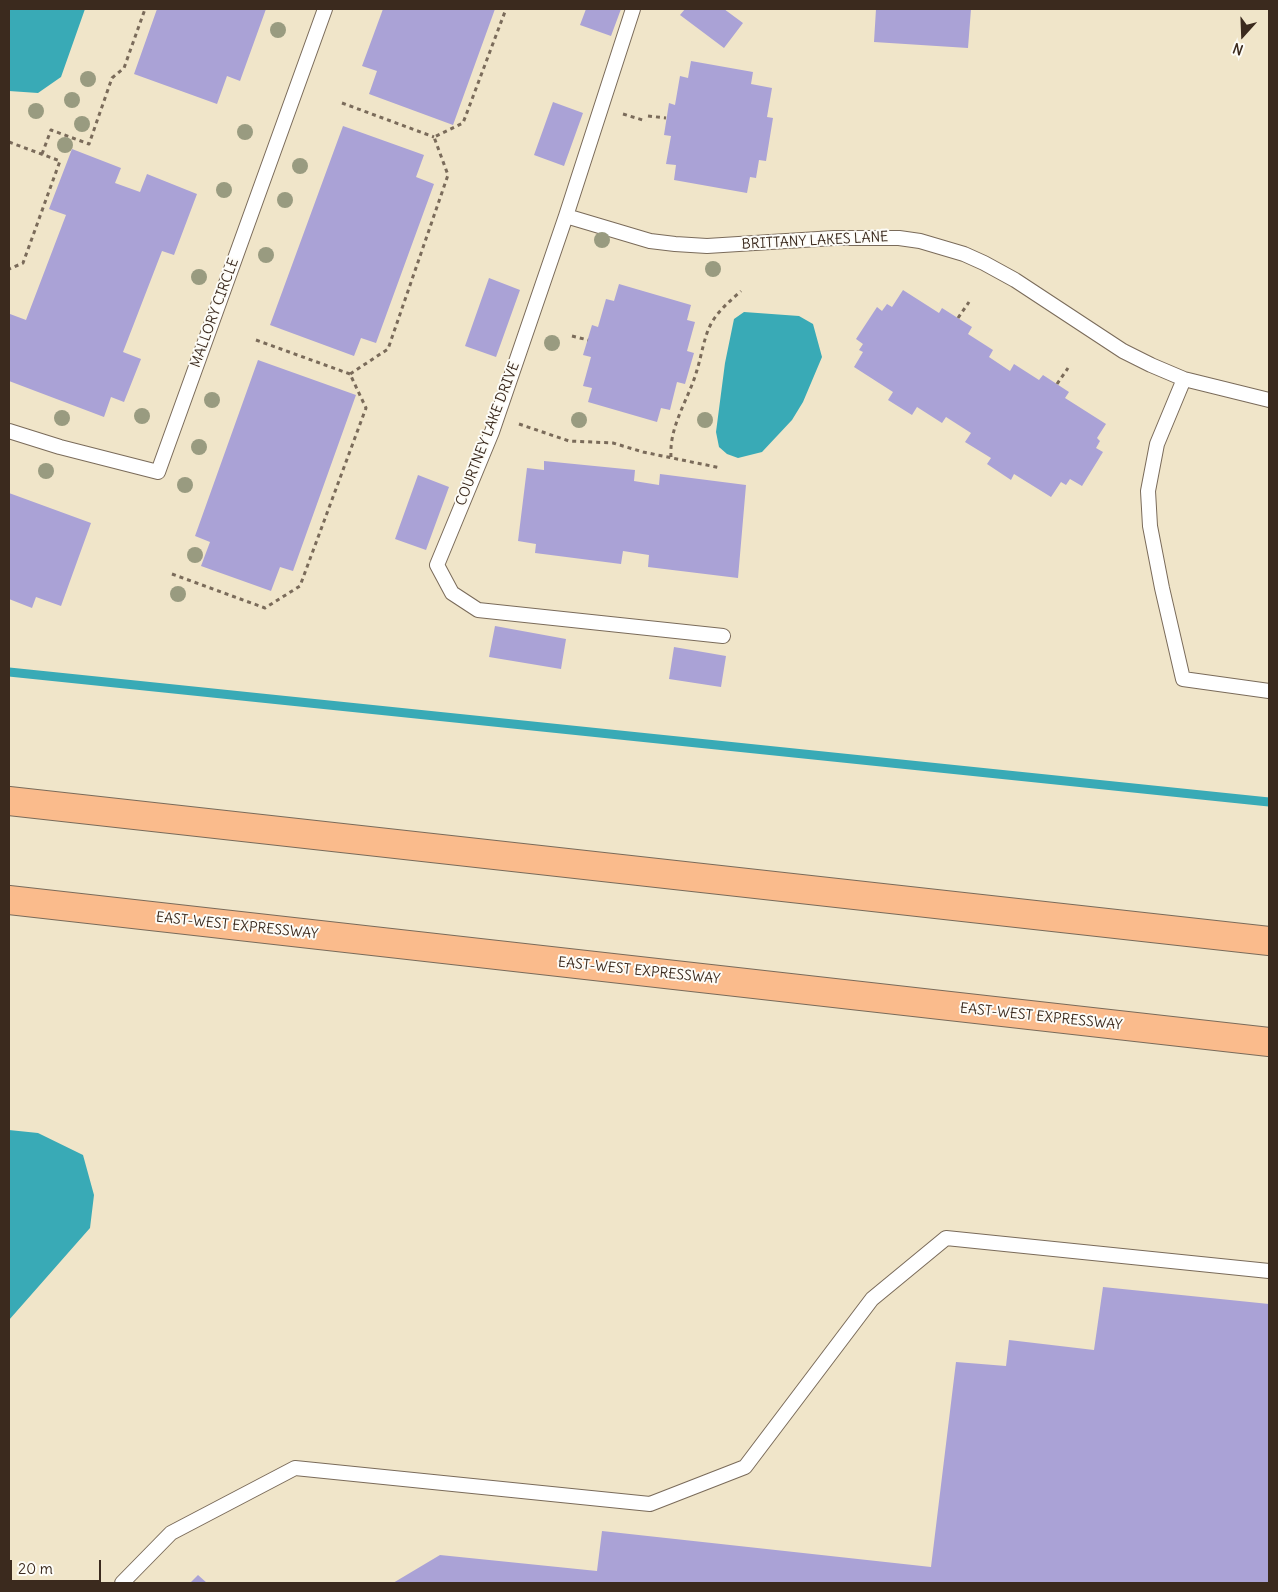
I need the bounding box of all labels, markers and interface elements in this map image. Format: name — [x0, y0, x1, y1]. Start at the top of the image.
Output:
north arrow — [1218, 10, 1268, 60]
text: N — [1230, 39, 1245, 59]
street label: BRITTANY LAKES LANE — [741, 229, 889, 253]
street label: MALLORY CIRCLE — [187, 256, 243, 370]
street label: COURTNEY LAKE DRIVE — [453, 360, 523, 508]
street label: EAST-WEST EXPRESSWAY — [155, 909, 319, 943]
street label: EAST-WEST EXPRESSWAY — [557, 954, 721, 988]
street label: EAST-WEST EXPRESSWAY — [959, 1000, 1123, 1034]
scale bar — [12, 1550, 104, 1582]
text: 20 m — [18, 1559, 53, 1578]

